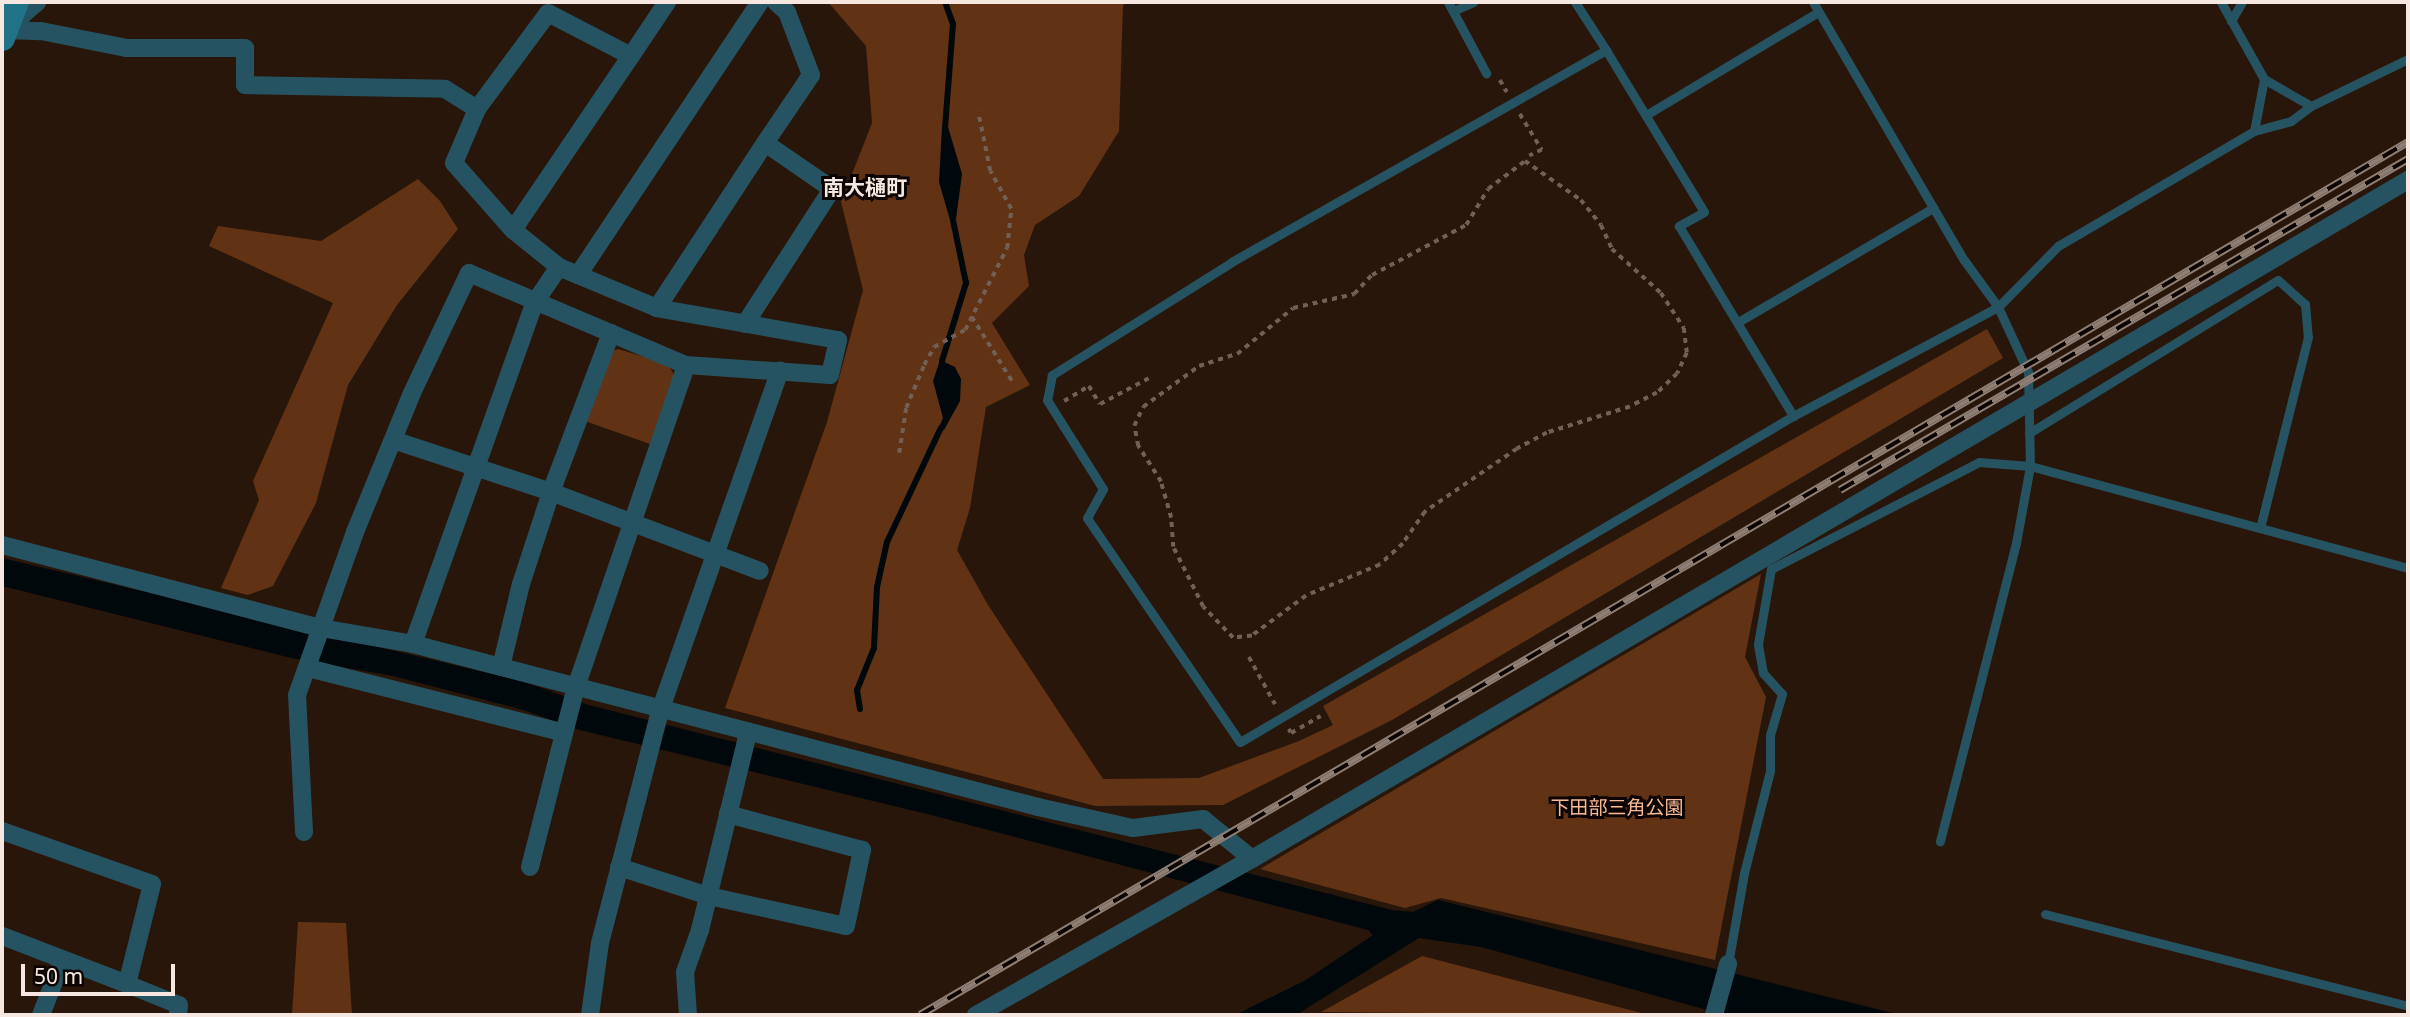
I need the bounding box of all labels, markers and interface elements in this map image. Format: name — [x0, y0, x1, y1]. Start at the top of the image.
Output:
district label: 南大樋町 — [823, 174, 907, 200]
park label: 下田部三角公園 — [1551, 797, 1683, 819]
scale bar — [24, 950, 178, 994]
text: 50 m — [34, 962, 83, 990]

